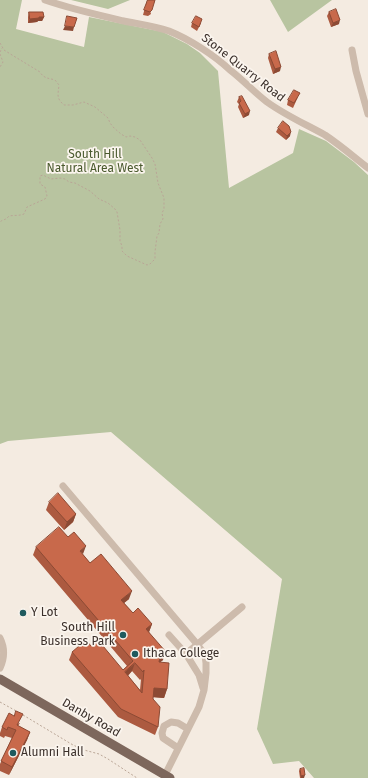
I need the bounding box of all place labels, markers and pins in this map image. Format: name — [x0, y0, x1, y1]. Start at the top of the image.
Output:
place label: Y Lot — [31, 606, 58, 620]
marker: Y Lot — [18, 608, 28, 618]
place label: South Hill Business Park — [40, 621, 115, 649]
marker: South Hill Business Park — [118, 630, 128, 640]
place label: Ithaca College — [143, 647, 219, 661]
marker: Ithaca College — [130, 649, 140, 659]
place label: Alumni Hall — [21, 746, 84, 760]
marker: Alumni Hall — [8, 748, 18, 758]

